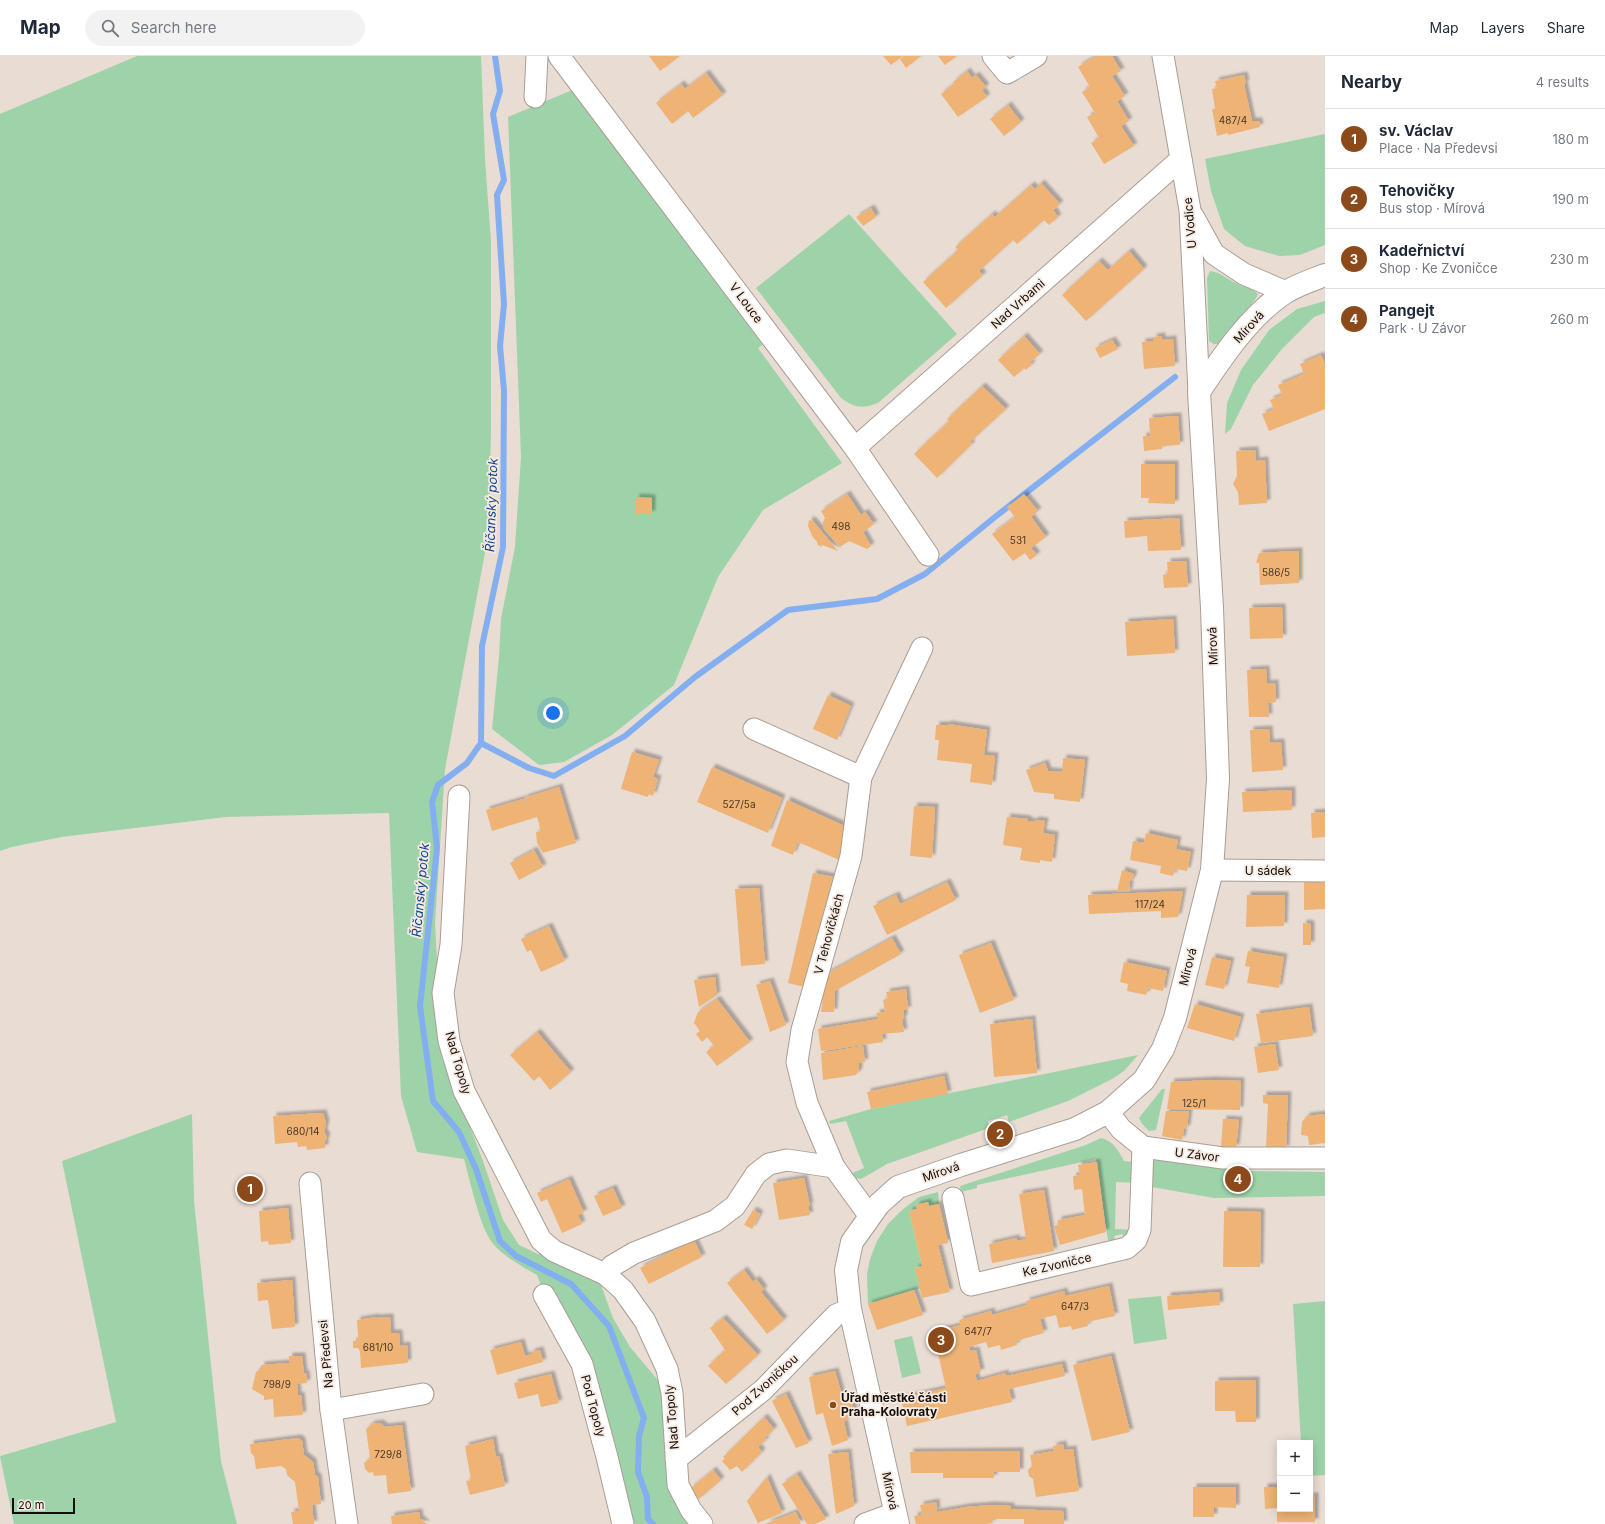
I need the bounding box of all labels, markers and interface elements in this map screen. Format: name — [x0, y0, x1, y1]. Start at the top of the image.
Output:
search box — [85, 10, 365, 46]
text: Map — [20, 16, 61, 39]
icon: search — [99, 17, 121, 39]
text: Search here — [131, 18, 216, 37]
text: Map — [1430, 19, 1459, 36]
text: Layers — [1481, 19, 1525, 36]
text: Share — [1547, 19, 1585, 36]
text: Nearby — [1341, 72, 1402, 92]
text: 4 results — [1536, 74, 1589, 90]
house number: 487/4 — [1219, 114, 1247, 126]
text: sv. Václav — [1379, 121, 1453, 140]
text: 1 — [1351, 131, 1357, 147]
text: 180 m — [1552, 131, 1589, 147]
text: Place · Na Předevsi — [1379, 140, 1498, 156]
text: Tehovičky — [1379, 181, 1455, 200]
text: 2 — [1350, 191, 1358, 207]
text: 190 m — [1552, 191, 1589, 207]
street label: U Vodice — [1180, 197, 1199, 249]
text: Bus stop · Mírová — [1379, 200, 1485, 216]
text: Kadeřnictví — [1379, 241, 1464, 260]
text: 3 — [1350, 251, 1358, 267]
text: 230 m — [1550, 251, 1589, 267]
text: Shop · Ke Zvoničce — [1379, 260, 1498, 276]
street label: Nad Vrbami — [988, 276, 1048, 332]
street label: V Louce — [726, 280, 766, 326]
text: Pangejt — [1379, 301, 1435, 320]
street label: Mírová — [1230, 307, 1267, 346]
text: 4 — [1350, 311, 1358, 327]
text: 260 m — [1550, 311, 1589, 327]
text: Park · U Závor — [1379, 320, 1466, 336]
water label: Říčanský potok — [481, 457, 501, 552]
house number: 498 — [832, 520, 850, 532]
house number: 531 — [1010, 534, 1026, 546]
house number: 586/5 — [1262, 566, 1290, 578]
street label: Mírová — [1204, 627, 1221, 665]
your location — [543, 703, 563, 723]
house number: 527/5a — [722, 798, 756, 810]
water label: Říčanský potok — [408, 841, 432, 938]
street label: U sádek — [1245, 863, 1292, 878]
street label: V Tehovičkách — [810, 892, 847, 976]
house number: 117/24 — [1135, 898, 1165, 910]
street label: Mírová — [1176, 946, 1199, 987]
street label: Nad Topoly — [442, 1030, 475, 1096]
house number: 125/1 — [1182, 1097, 1206, 1109]
pin: 2 — [987, 1119, 1013, 1149]
house number: 680/14 — [287, 1125, 319, 1137]
street label: U Závor — [1174, 1144, 1221, 1165]
street label: Mírová — [920, 1158, 961, 1185]
pin: 4 — [1225, 1164, 1251, 1194]
pin: 1 — [237, 1174, 263, 1204]
street label: Ke Zvoničce — [1021, 1249, 1093, 1280]
house number: 647/3 — [1061, 1300, 1089, 1312]
street label: Na Předevsi — [315, 1319, 336, 1389]
pin: 3 — [928, 1325, 954, 1355]
house number: 647/7 — [964, 1325, 992, 1337]
house number: 681/10 — [363, 1341, 393, 1353]
street label: Pod Zvoničkou — [728, 1351, 801, 1418]
street label: Pod Topoly — [578, 1373, 609, 1439]
house number: 798/9 — [263, 1378, 291, 1390]
street label: Nad Topoly — [661, 1384, 682, 1450]
place label: Úřad městké části Praha-Kolovraty — [841, 1390, 946, 1419]
marker: Úřad městké části Praha-Kolovraty — [828, 1400, 838, 1410]
map controls — [1277, 1440, 1313, 1512]
button: + — [1277, 1440, 1313, 1476]
house number: 729/8 — [374, 1448, 402, 1460]
street label: Mírová — [879, 1471, 902, 1511]
button: − — [1277, 1476, 1313, 1512]
scale bar — [12, 1496, 75, 1515]
text: 20 m — [18, 1498, 44, 1512]

